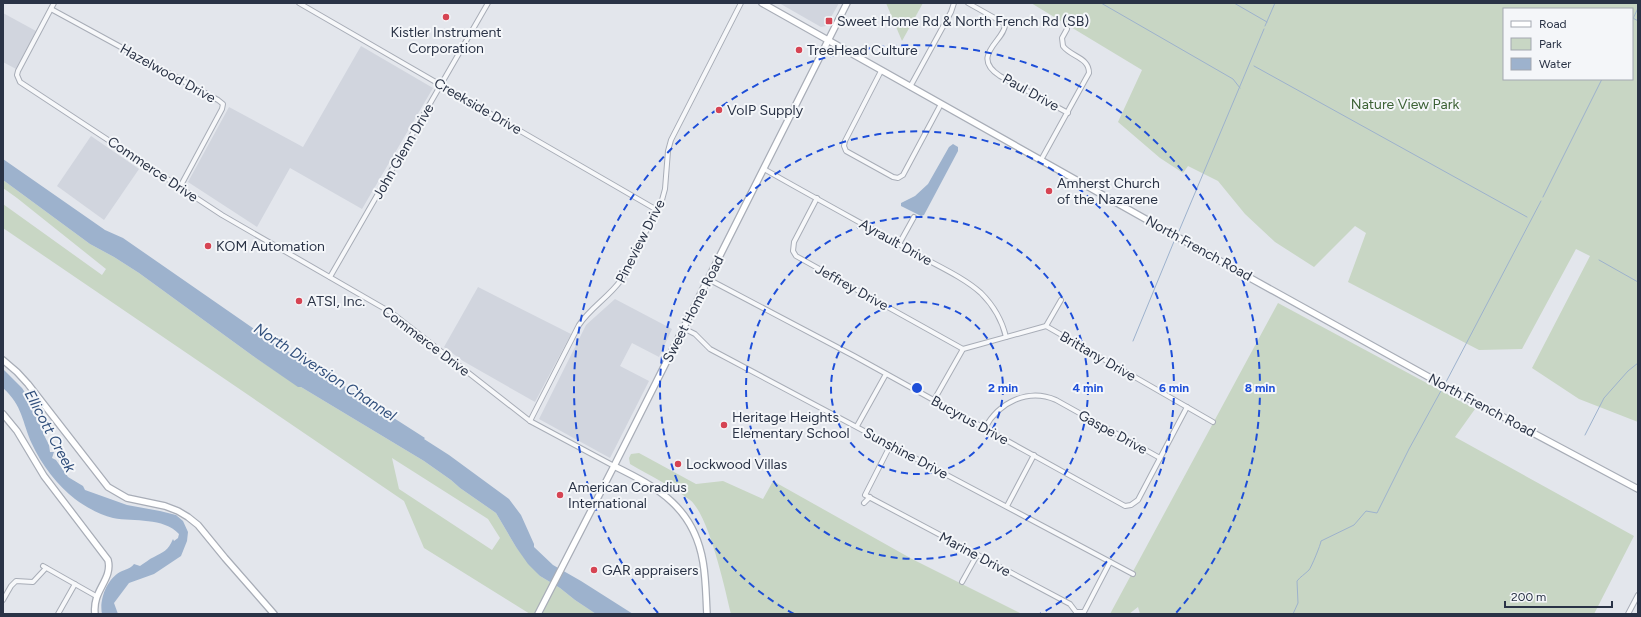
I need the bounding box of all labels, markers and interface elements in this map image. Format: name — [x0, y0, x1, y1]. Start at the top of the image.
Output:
legend — [1503, 8, 1633, 80]
marker: Kistler Instrument Corporation — [441, 12, 451, 22]
place label: Sweet Home Rd & North French Rd (SB) — [837, 13, 1089, 30]
marker: Sweet Home Rd & North French Rd (SB) — [824, 16, 834, 26]
text: Road — [1539, 17, 1567, 31]
place label: Kistler Instrument Corporation — [390, 24, 502, 57]
text: Park — [1539, 37, 1562, 51]
street label: Hazelwood Drive — [117, 40, 219, 107]
place label: TreeHead Culture — [807, 42, 918, 59]
marker: TreeHead Culture — [794, 45, 804, 55]
text: Water — [1539, 57, 1571, 71]
street label: Paul Drive — [1000, 70, 1062, 115]
street label: Creekside Drive — [431, 74, 525, 139]
park label: Nature View Park — [1351, 96, 1459, 113]
street label: John Glenn Drive — [369, 100, 438, 202]
place label: VoIP Supply — [727, 102, 804, 119]
marker: VoIP Supply — [714, 105, 724, 115]
street label: Commerce Drive — [104, 133, 201, 206]
place label: Amherst Church of the Nazarene — [1057, 175, 1160, 208]
marker: Amherst Church of the Nazarene — [1044, 186, 1054, 196]
street label: Pineview Drive — [612, 196, 669, 286]
street label: North French Road — [1143, 212, 1255, 285]
street label: Ayrault Drive — [856, 215, 935, 270]
place label: KOM Automation — [216, 238, 325, 255]
marker: KOM Automation — [203, 241, 213, 251]
street label: Sweet Home Road — [659, 253, 728, 365]
street label: Jeffrey Drive — [812, 260, 891, 315]
place label: ATSI, Inc. — [307, 293, 365, 310]
marker: ATSI, Inc. — [294, 296, 304, 306]
street label: Commerce Drive — [378, 303, 473, 380]
water label: North Diversion Channel — [251, 319, 400, 425]
street label: Brittany Drive — [1057, 328, 1139, 385]
street label: North French Road — [1425, 370, 1538, 441]
centre of rings — [910, 381, 924, 395]
text: 2 min — [988, 381, 1018, 395]
text: 4 min — [1073, 381, 1104, 395]
text: 6 min — [1159, 381, 1189, 395]
text: 8 min — [1245, 381, 1275, 395]
water label: Ellicott Creek — [21, 387, 80, 476]
street label: Bucyrus Drive — [928, 392, 1012, 449]
street label: Gaspe Drive — [1075, 407, 1150, 458]
place label: Heritage Heights Elementary School — [732, 409, 850, 442]
marker: Heritage Heights Elementary School — [719, 420, 729, 430]
street label: Sunshine Drive — [861, 424, 951, 483]
place label: Lockwood Villas — [686, 456, 787, 473]
marker: Lockwood Villas — [673, 459, 683, 469]
place label: American Coradius International — [568, 479, 687, 512]
marker: American Coradius International — [555, 490, 565, 500]
street label: Marine Drive — [936, 529, 1014, 580]
place label: GAR appraisers — [602, 562, 698, 579]
marker: GAR appraisers — [589, 565, 599, 575]
scale bar — [1505, 583, 1612, 609]
text: 200 m — [1511, 590, 1546, 604]

